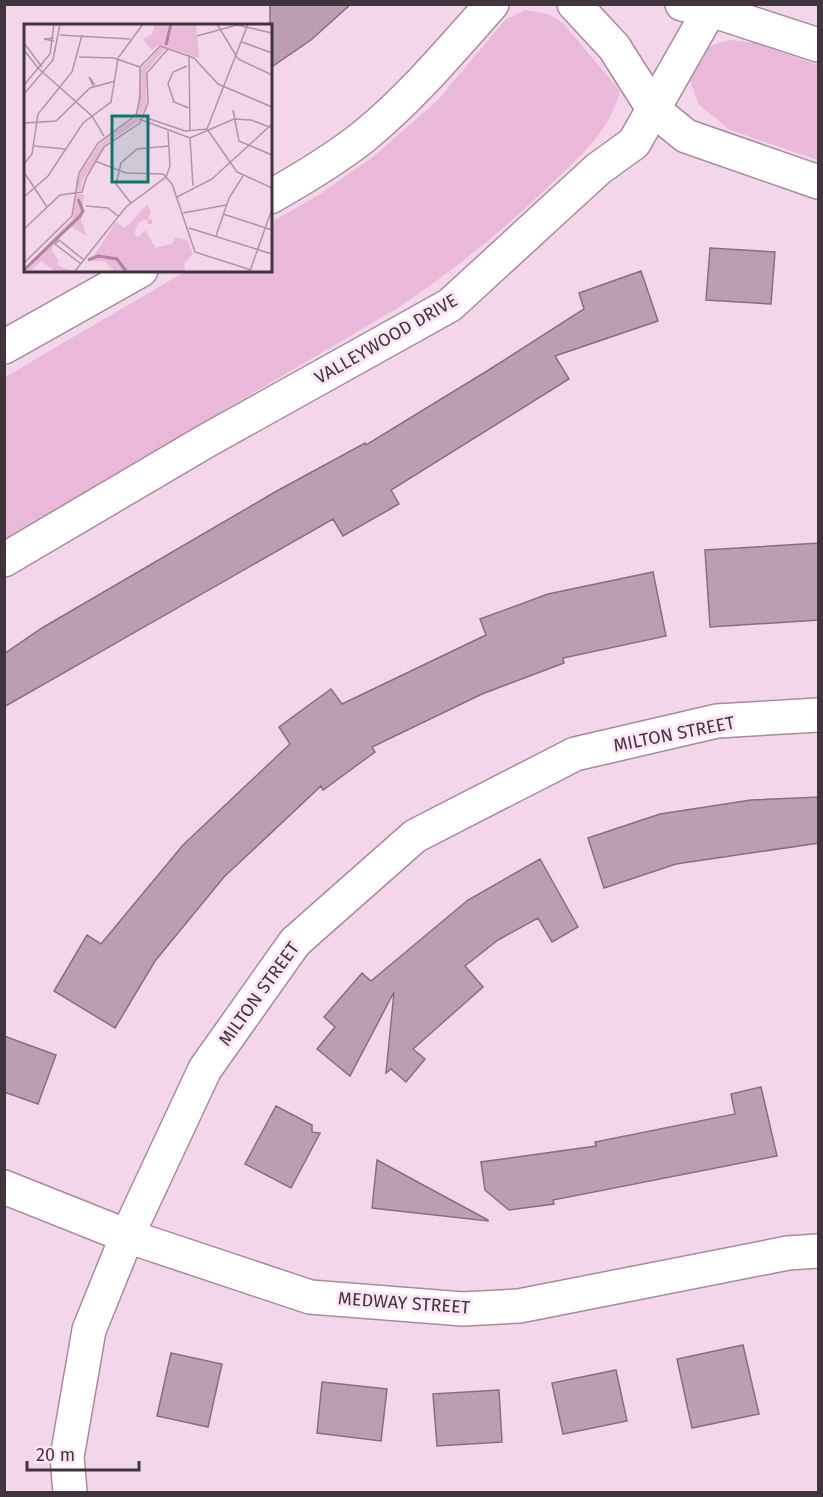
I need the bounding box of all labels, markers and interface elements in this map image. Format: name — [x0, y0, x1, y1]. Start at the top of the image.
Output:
inset map — [24, 24, 272, 272]
street label: VALLEYWOOD DRIVE — [311, 289, 461, 389]
street label: MILTON STREET — [611, 711, 737, 757]
street label: MILTON STREET — [214, 937, 305, 1050]
street label: MEDWAY STREET — [337, 1287, 471, 1319]
scale bar — [27, 1434, 140, 1472]
text: 20 m — [36, 1444, 75, 1466]

